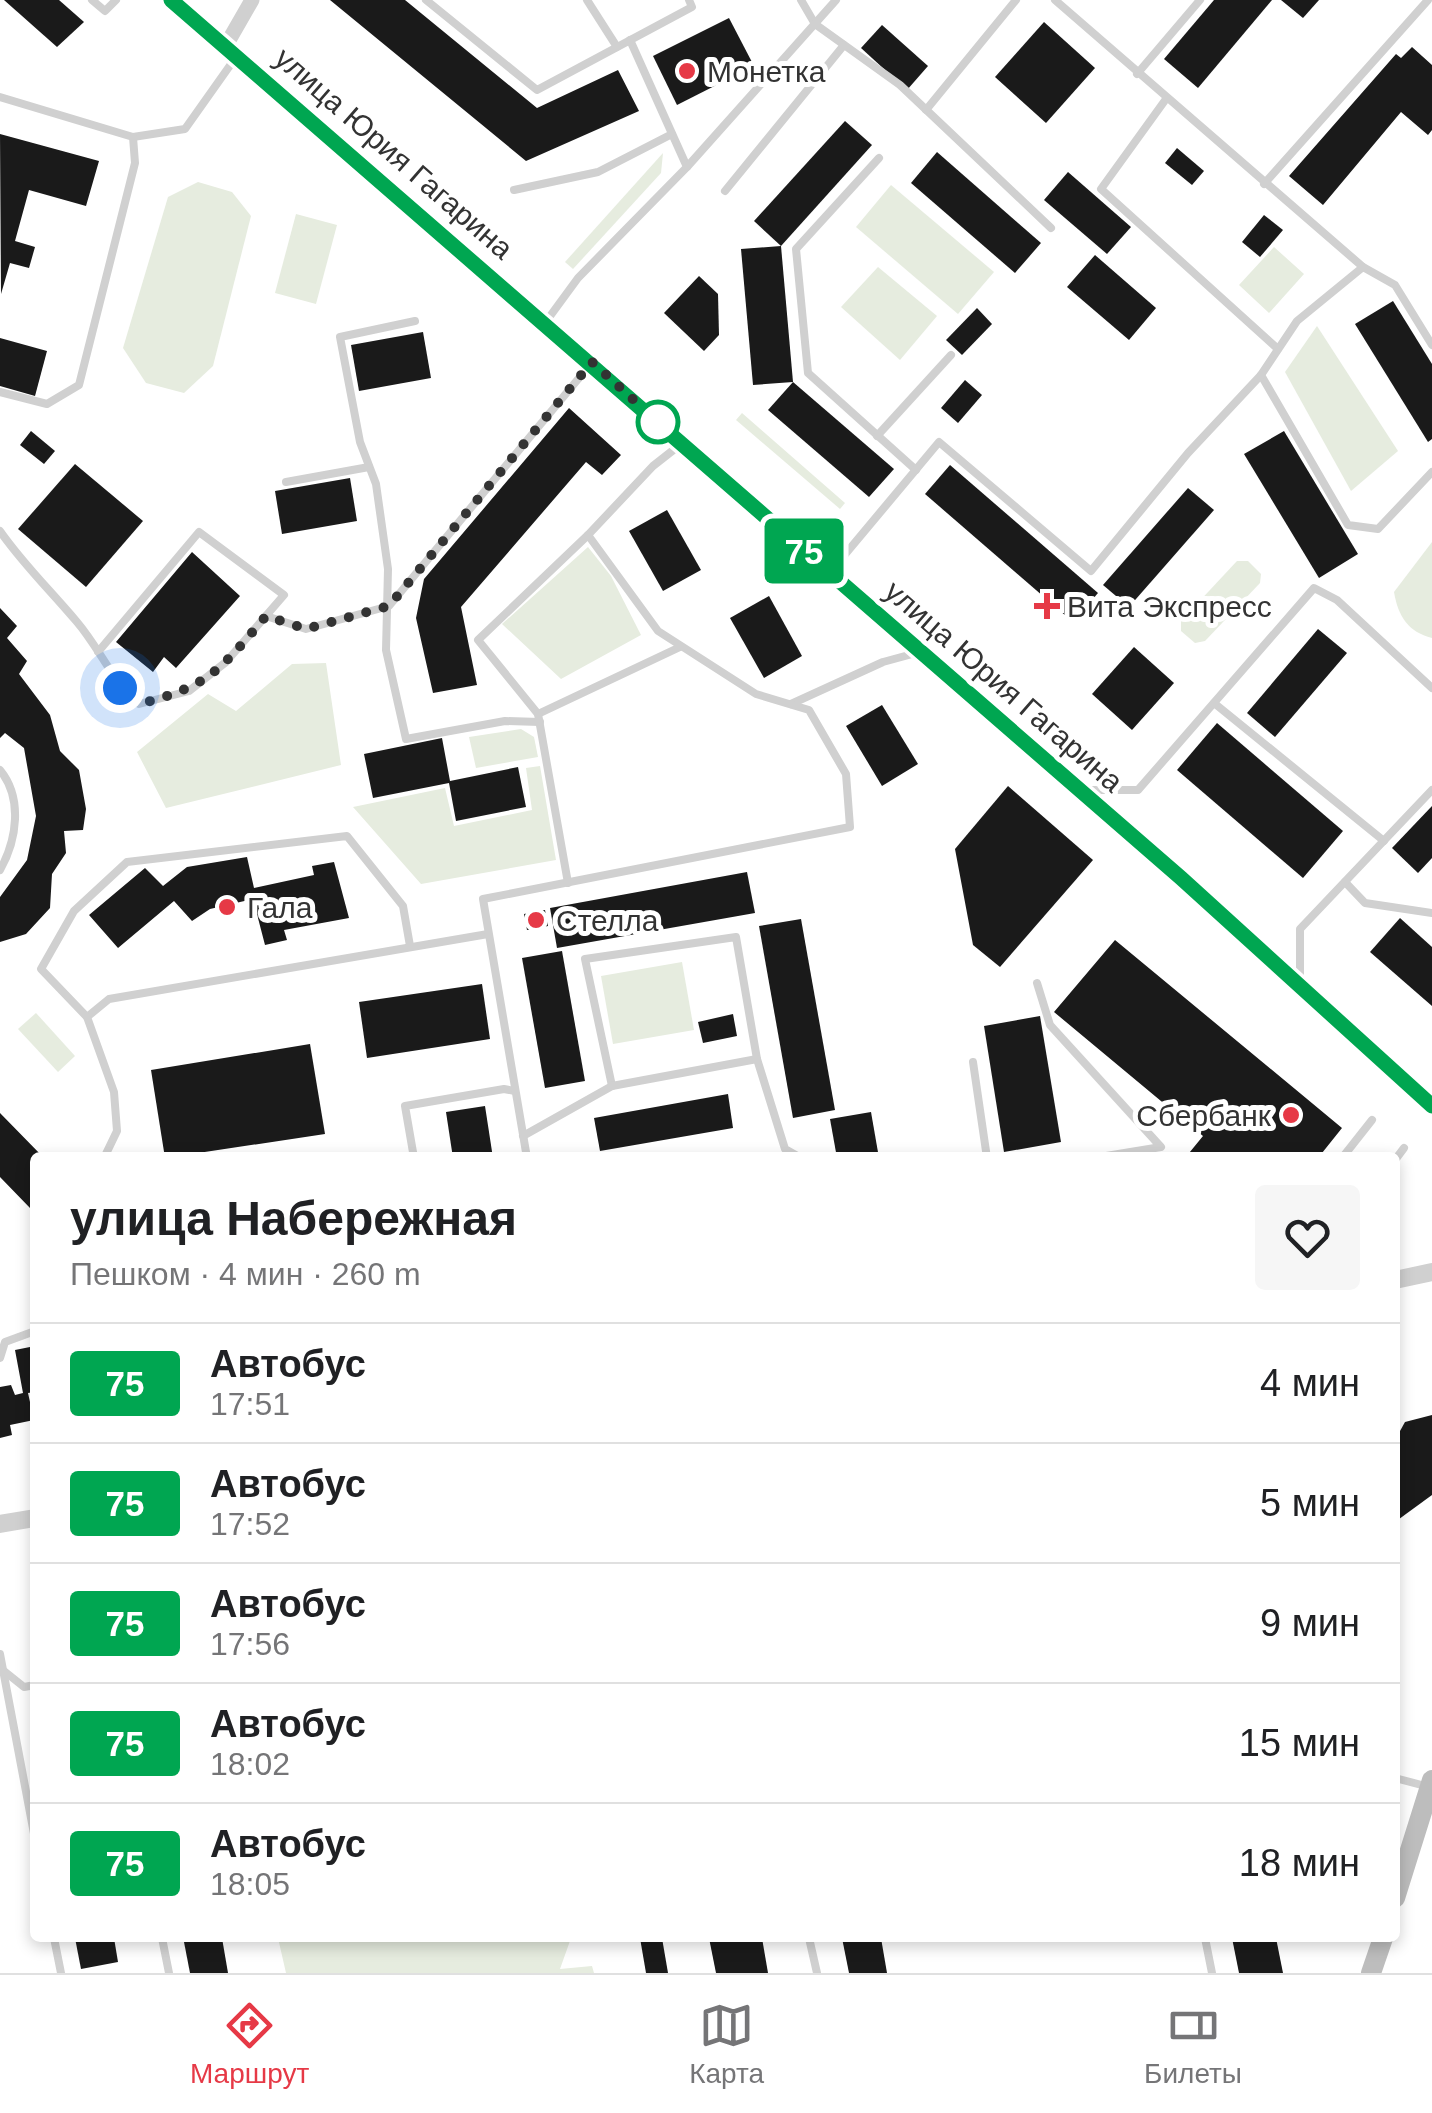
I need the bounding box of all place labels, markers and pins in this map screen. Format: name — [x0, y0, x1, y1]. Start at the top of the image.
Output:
place label: Монетка — [707, 55, 826, 88]
marker: Монетка — [676, 60, 698, 82]
unlabelled marker — [637, 401, 679, 443]
place label: Вита Экспресс — [1067, 590, 1272, 623]
marker: Вита Экспресс — [1036, 595, 1058, 617]
place label: Гала — [247, 891, 313, 924]
marker: Гала — [216, 896, 238, 918]
place label: Стелла — [556, 904, 659, 937]
marker: Стелла — [525, 909, 547, 931]
place label: Сбербанк — [1136, 1099, 1272, 1132]
marker: Сбербанк — [1280, 1104, 1302, 1126]

